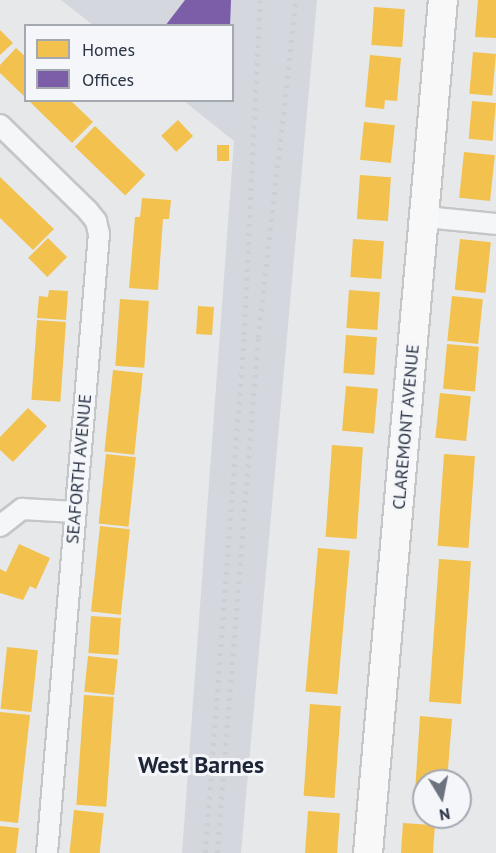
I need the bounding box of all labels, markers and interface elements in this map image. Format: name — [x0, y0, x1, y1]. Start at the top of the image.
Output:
legend — [24, 24, 234, 102]
text: Homes — [82, 38, 135, 61]
text: Offices — [82, 68, 134, 91]
street label: CLAREMONT AVENUE — [388, 343, 424, 511]
street label: SEAFORTH AVENUE — [62, 393, 96, 545]
district label: West Barnes — [138, 751, 264, 779]
north arrow — [412, 769, 472, 829]
text: N — [438, 804, 452, 826]

